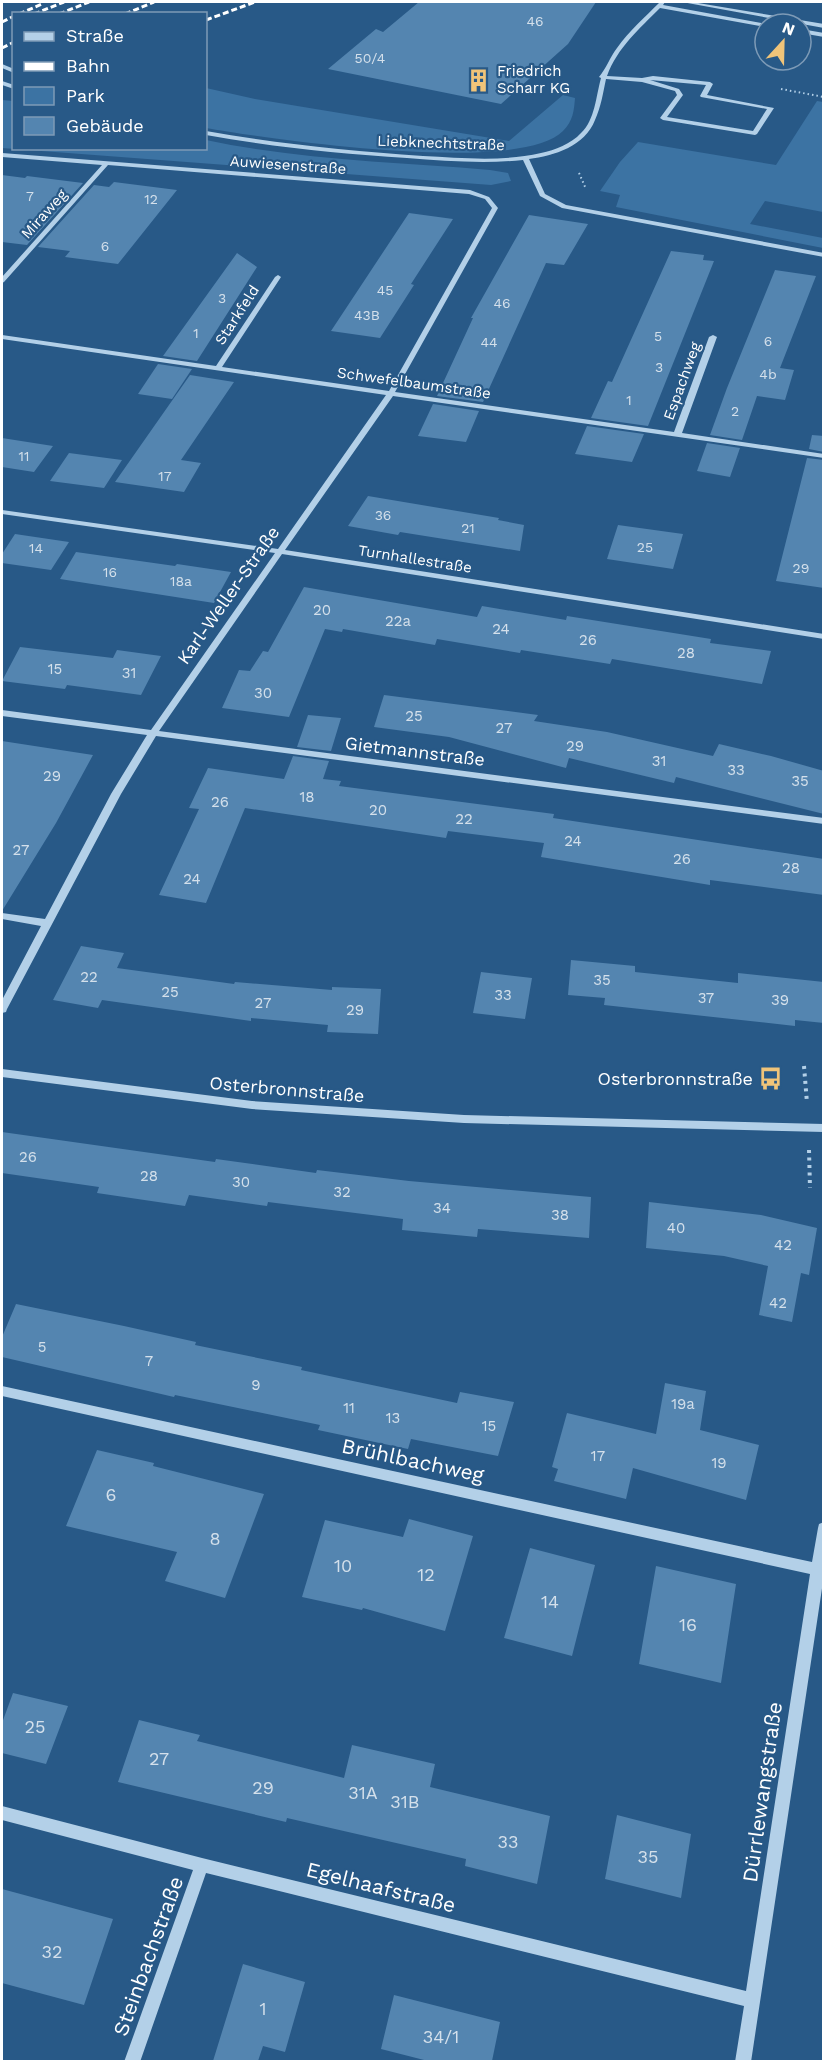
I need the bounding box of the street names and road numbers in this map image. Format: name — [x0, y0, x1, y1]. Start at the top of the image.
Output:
street label: Liebknechtstraße — [377, 132, 505, 154]
street label: Auwiesenstraße — [229, 152, 347, 178]
street label: Miraweg — [17, 186, 71, 242]
street label: Starkfeld — [211, 282, 263, 348]
street label: Espachweg — [660, 339, 704, 423]
street label: Schwefelbaumstraße — [336, 363, 492, 403]
street label: Karl-Weller-Straße — [173, 522, 283, 668]
street label: Turnhallestraße — [357, 541, 473, 577]
street label: Gietmannstraße — [344, 732, 486, 770]
street label: Osterbronnstraße — [209, 1072, 365, 1106]
street label: Brühlbachweg — [340, 1433, 487, 1487]
street label: Dürrlewangstraße — [737, 1700, 787, 1884]
street label: Egelhaafstraße — [304, 1856, 458, 1918]
street label: Steinbachstraße — [108, 1873, 188, 2039]

